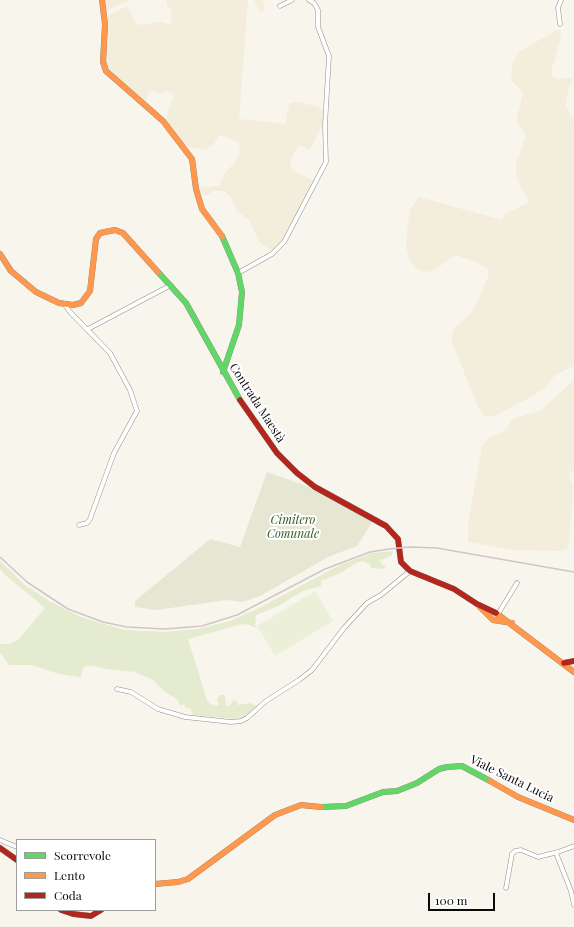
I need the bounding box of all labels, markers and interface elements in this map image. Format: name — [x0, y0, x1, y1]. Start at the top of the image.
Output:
street label: Contrada Maestà — [226, 361, 288, 445]
park label: Cimitero Comunale — [267, 513, 319, 541]
street label: Viale Santa Lucia — [468, 753, 556, 805]
legend — [16, 839, 156, 911]
text: Scorrevole — [54, 847, 111, 863]
text: Lento — [54, 867, 85, 883]
scale bar — [430, 885, 497, 911]
text: Coda — [54, 887, 82, 903]
text: 100 m — [435, 892, 467, 908]

